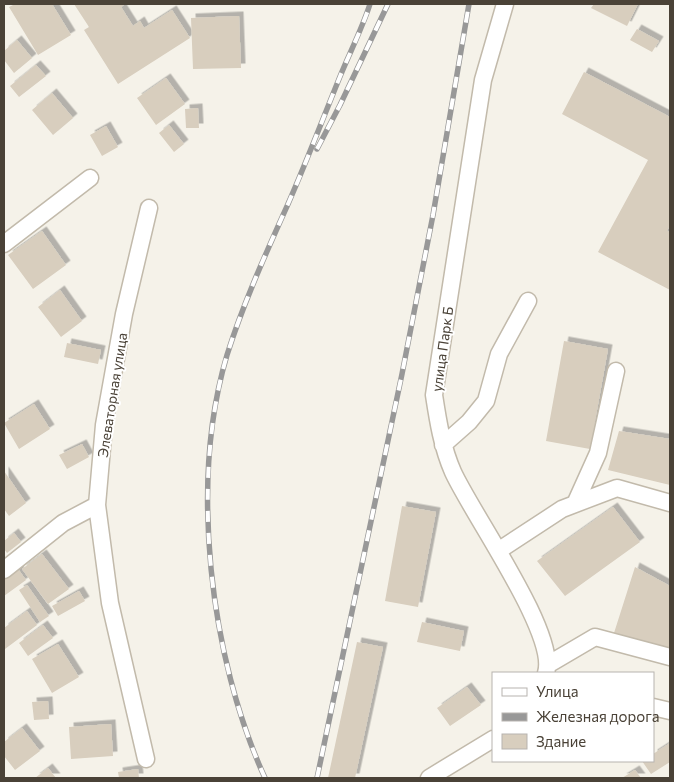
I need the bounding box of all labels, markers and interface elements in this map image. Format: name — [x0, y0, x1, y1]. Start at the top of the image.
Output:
street label: улица Парк Б — [428, 305, 456, 393]
street label: Элеваторная улица — [94, 331, 130, 459]
legend — [492, 672, 654, 762]
text: Улица — [536, 682, 578, 700]
text: Железная дорога — [536, 707, 660, 725]
text: Здание — [536, 732, 586, 750]

